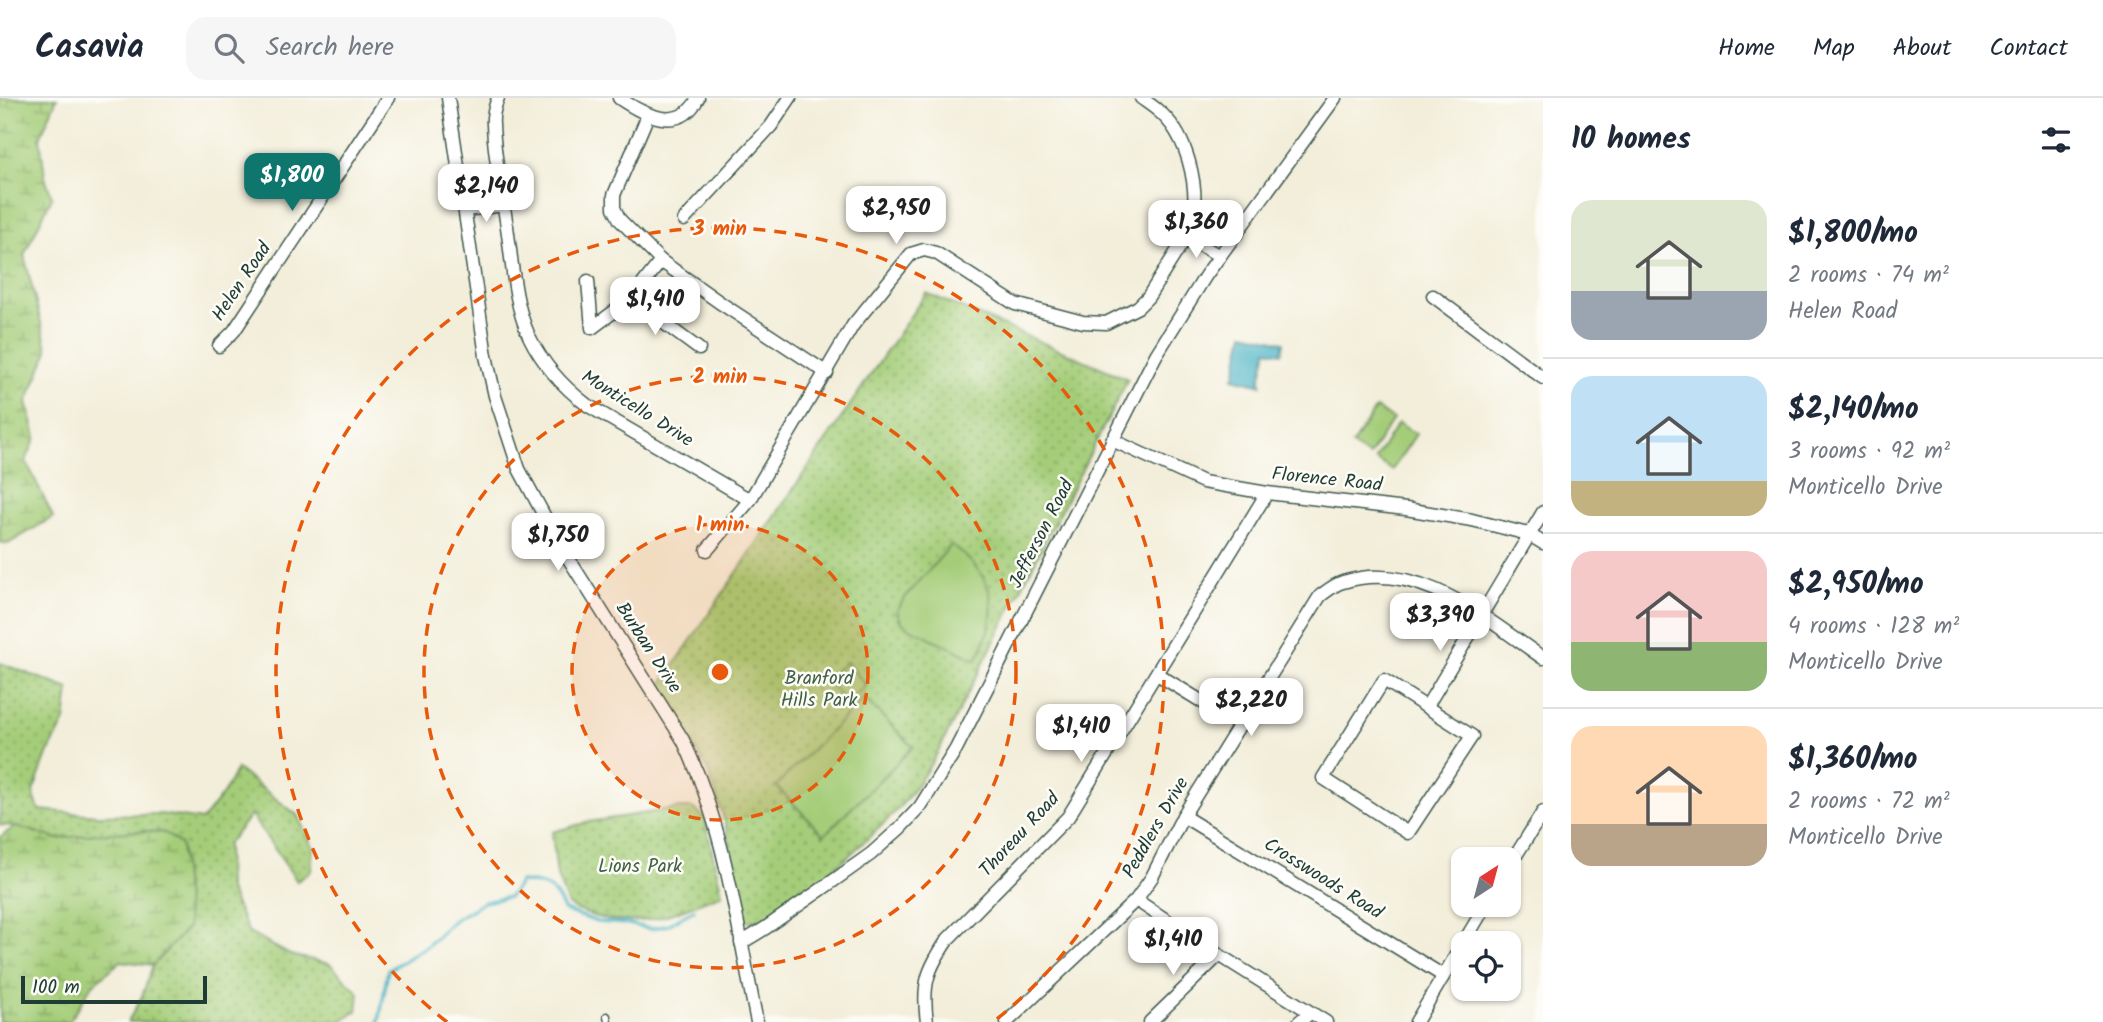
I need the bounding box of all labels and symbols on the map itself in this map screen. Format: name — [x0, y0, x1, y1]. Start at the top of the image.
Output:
pin: $1,800 — [235, 153, 349, 213]
pin: $2,140 — [429, 164, 543, 224]
pin: $2,950 — [839, 186, 953, 246]
pin: $1,360 — [1139, 200, 1253, 260]
text: 3 min — [692, 213, 747, 246]
street label: Helen Road — [204, 236, 280, 328]
pin: $1,410 — [598, 278, 712, 337]
text: 2 min — [693, 361, 747, 394]
street label: Monticello Drive — [575, 362, 700, 456]
street label: Florence Road — [1270, 459, 1384, 501]
street label: Jefferson Road — [1002, 474, 1083, 594]
text: 1 min — [696, 509, 744, 542]
pin: $1,750 — [501, 514, 615, 573]
pin: $3,390 — [1383, 594, 1497, 653]
street label: Burban Drive — [607, 596, 689, 700]
centre of rings — [708, 660, 732, 684]
park label: Branford Hills Park — [781, 664, 857, 716]
pin: $2,220 — [1194, 678, 1308, 738]
pin: $1,410 — [1024, 704, 1138, 764]
street label: Peddlers Drive — [1115, 771, 1197, 884]
street label: Thoreau Road — [972, 785, 1068, 885]
street label: Crosswoods Road — [1257, 830, 1389, 928]
north arrow — [1451, 847, 1521, 917]
park label: Lions Park — [598, 852, 682, 882]
pin: $1,410 — [1116, 918, 1230, 977]
scale bar — [21, 973, 206, 1005]

